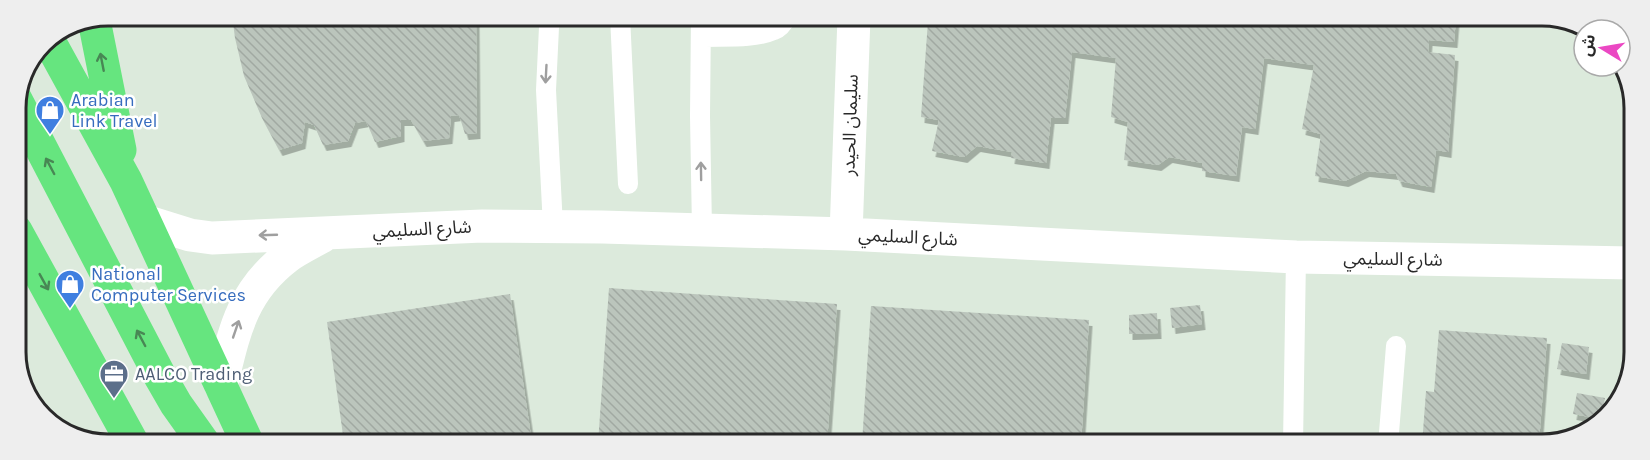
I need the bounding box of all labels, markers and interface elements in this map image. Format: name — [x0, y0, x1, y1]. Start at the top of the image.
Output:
north arrow — [1572, 18, 1632, 78]
text: ش — [1576, 33, 1599, 58]
one-way arrow — [96, 53, 107, 72]
one-way arrow — [541, 64, 552, 83]
street label: سليمان الحيدر — [837, 74, 863, 177]
place label: Arabian Link Travel — [71, 89, 158, 132]
shop icon: Arabian Link Travel — [34, 94, 66, 136]
one-way arrow — [44, 157, 55, 175]
one-way arrow — [695, 162, 707, 182]
street label: شارع السليمي — [372, 215, 472, 246]
street label: شارع السليمي — [858, 223, 958, 254]
one-way arrow — [259, 230, 279, 241]
street label: شارع السليمي — [1343, 247, 1443, 274]
place label: National Computer Services — [91, 263, 246, 306]
shop icon: National Computer Services — [54, 268, 86, 310]
one-way arrow — [39, 273, 50, 291]
one-way arrow — [232, 320, 243, 339]
one-way arrow — [134, 330, 146, 348]
office icon: AALCO Trading — [98, 358, 130, 400]
place label: AALCO Trading — [135, 363, 252, 385]

